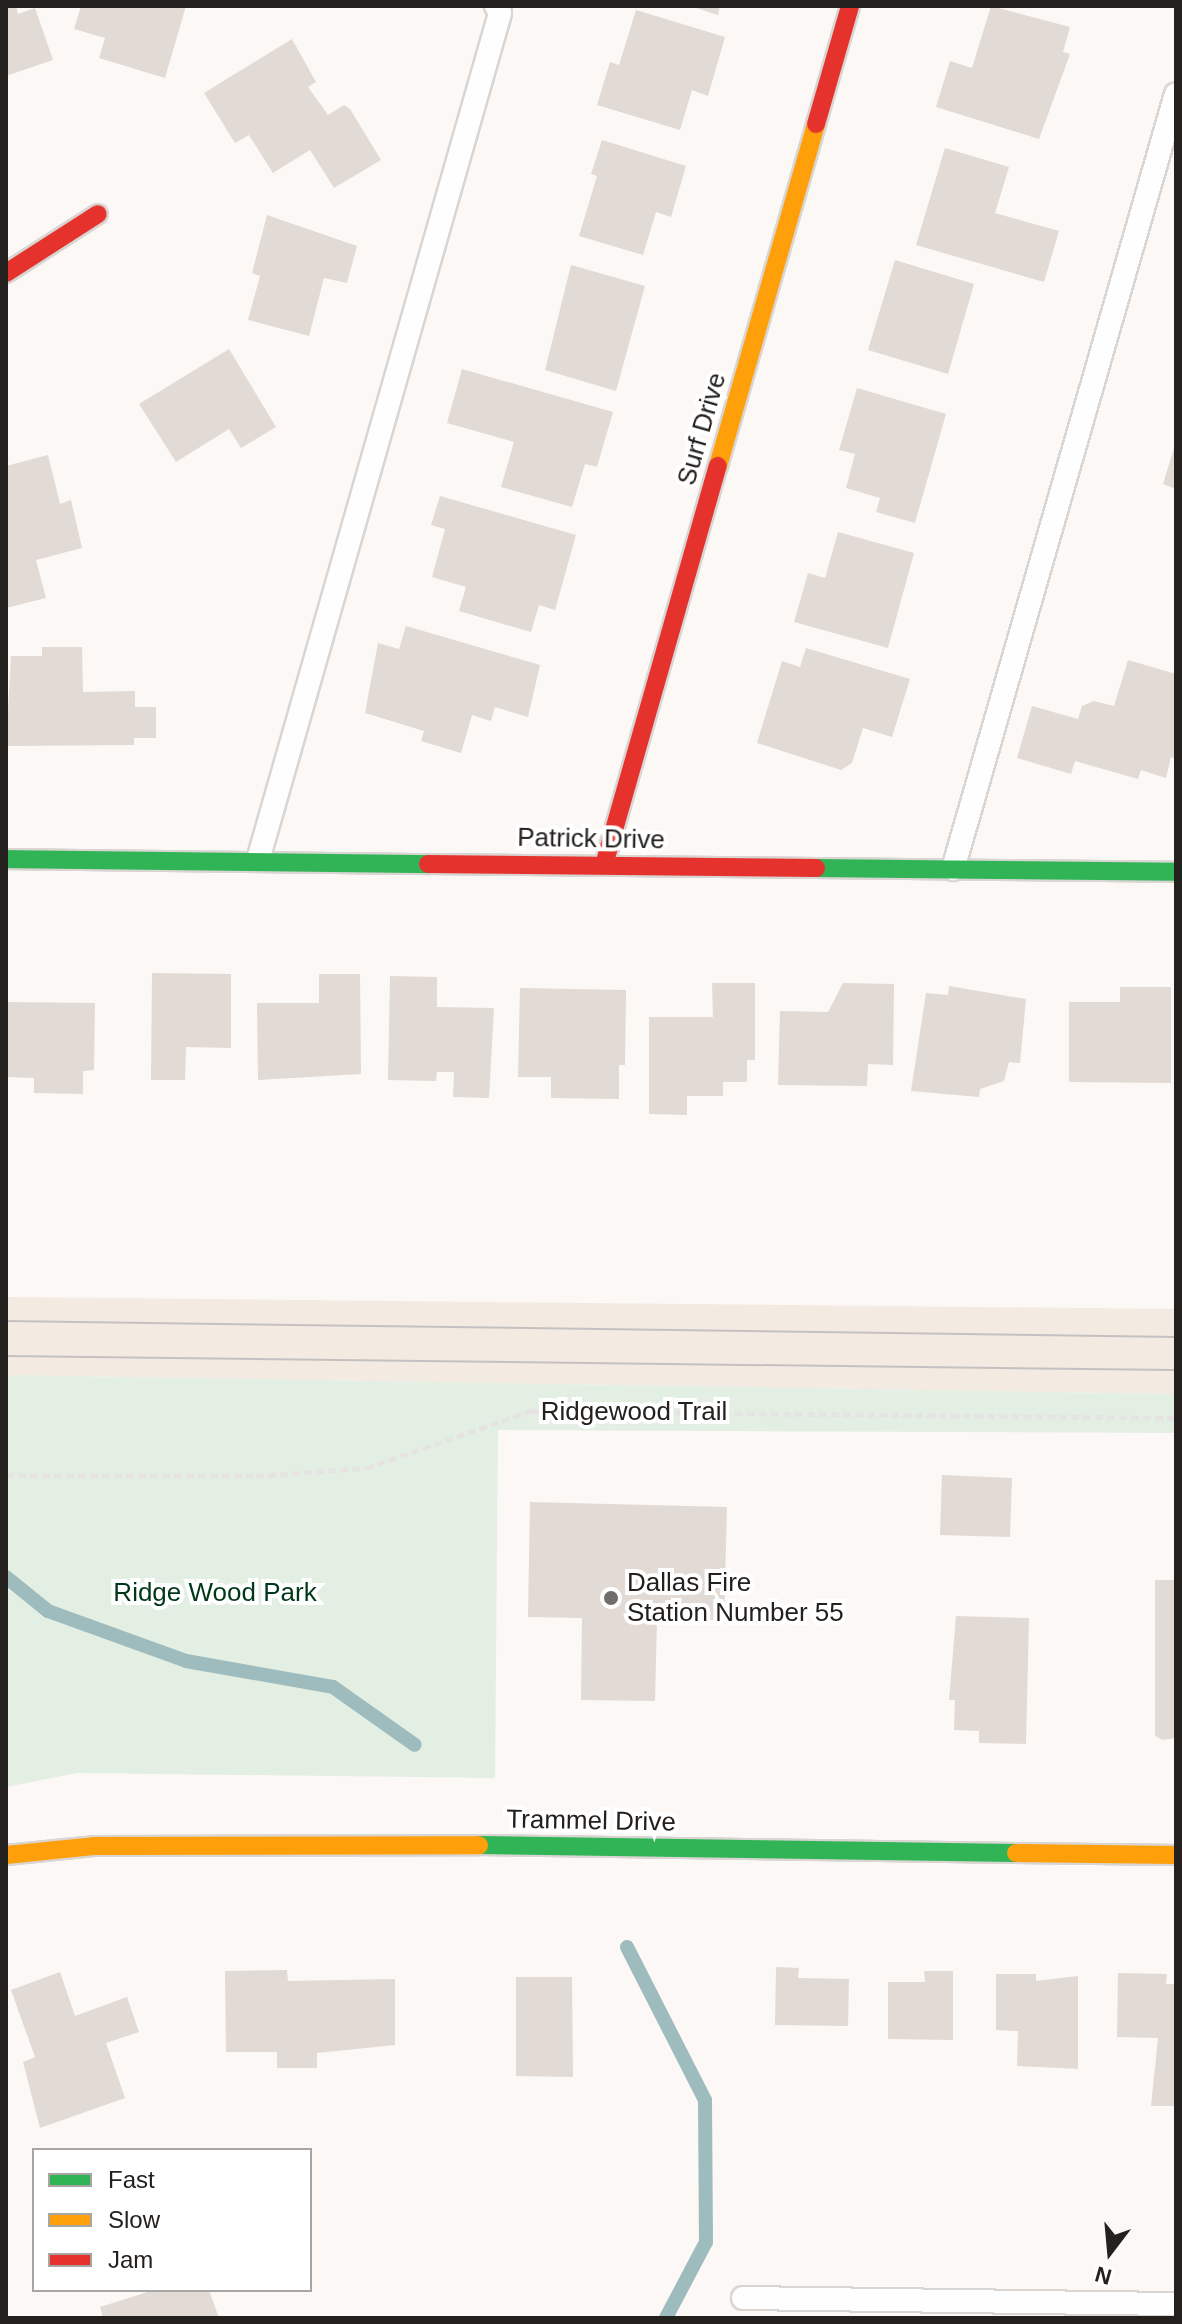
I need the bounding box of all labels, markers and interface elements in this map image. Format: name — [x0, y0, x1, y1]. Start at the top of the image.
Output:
street label: Surf Drive — [671, 369, 733, 489]
street label: Patrick Drive — [517, 822, 665, 856]
street label: Ridgewood Trail — [541, 1396, 727, 1428]
place label: Dallas Fire Station Number 55 — [627, 1567, 844, 1628]
park label: Ridge Wood Park — [113, 1577, 317, 1609]
marker: Dallas Fire Station Number 55 — [602, 1589, 620, 1607]
street label: Trammel Drive — [506, 1804, 676, 1838]
legend — [32, 2148, 312, 2292]
text: Fast — [108, 2166, 155, 2193]
text: Slow — [108, 2206, 160, 2233]
north arrow — [1070, 2212, 1150, 2292]
text: Jam — [108, 2246, 153, 2273]
text: N — [1092, 2261, 1114, 2290]

